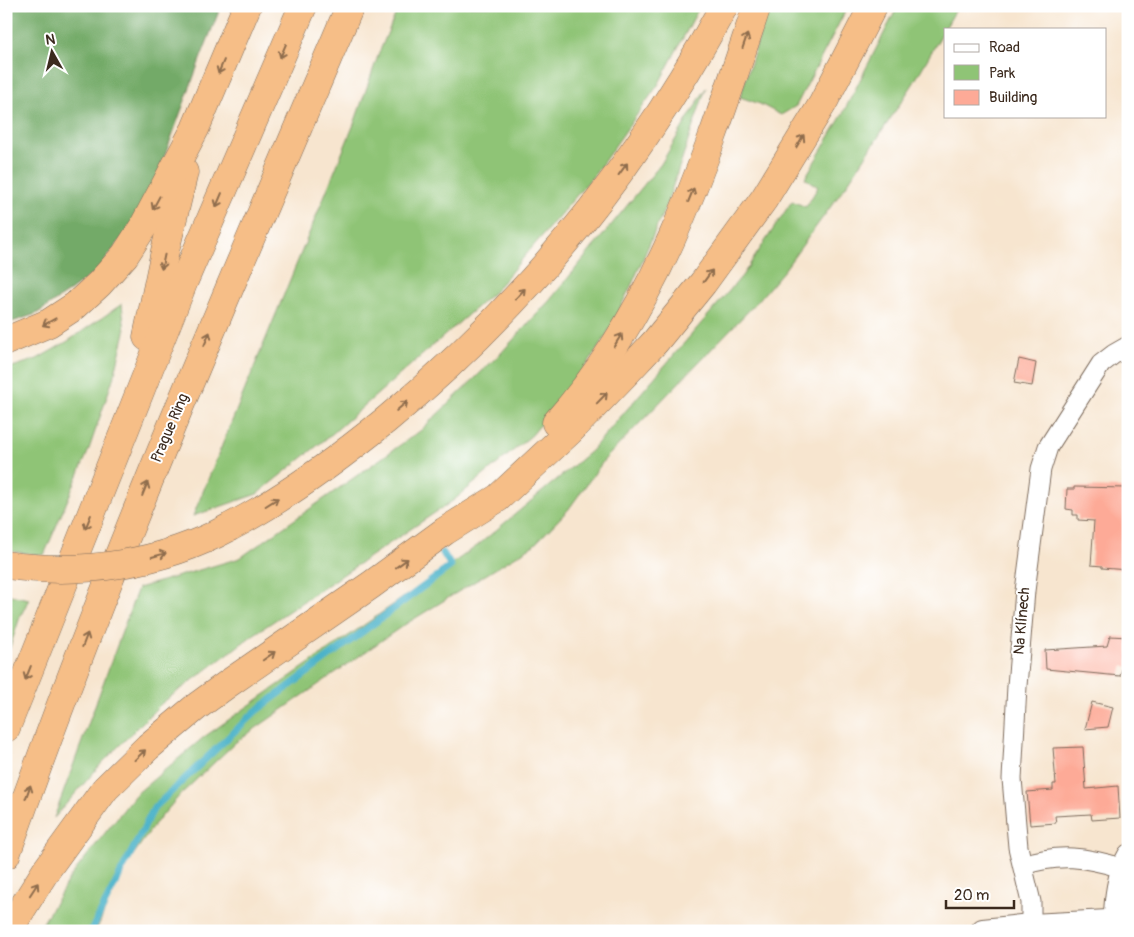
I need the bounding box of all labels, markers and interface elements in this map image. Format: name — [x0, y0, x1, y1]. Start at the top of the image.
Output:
north arrow — [28, 28, 78, 78]
legend — [944, 28, 1106, 118]
text: N — [44, 31, 56, 49]
one-way arrow — [741, 34, 750, 50]
text: Road — [989, 38, 1020, 57]
one-way arrow — [278, 43, 288, 58]
one-way arrow — [216, 59, 226, 74]
text: Park — [989, 64, 1016, 83]
text: Building — [989, 88, 1037, 107]
one-way arrow — [795, 135, 805, 149]
one-way arrow — [618, 162, 628, 176]
one-way arrow — [687, 188, 697, 203]
one-way arrow — [213, 192, 223, 207]
one-way arrow — [151, 196, 161, 211]
one-way arrow — [158, 253, 167, 269]
one-way arrow — [703, 270, 714, 283]
one-way arrow — [514, 288, 526, 300]
one-way arrow — [43, 318, 57, 328]
one-way arrow — [203, 332, 213, 347]
one-way arrow — [613, 333, 623, 347]
street label: Prague Ring — [147, 391, 193, 465]
one-way arrow — [596, 392, 608, 404]
one-way arrow — [396, 401, 409, 412]
one-way arrow — [140, 482, 150, 497]
one-way arrow — [264, 497, 278, 507]
one-way arrow — [83, 513, 92, 529]
one-way arrow — [150, 550, 166, 560]
one-way arrow — [395, 558, 409, 568]
street label: Na Klínech — [1010, 586, 1034, 656]
one-way arrow — [81, 633, 90, 648]
one-way arrow — [261, 651, 275, 661]
one-way arrow — [23, 664, 32, 680]
one-way arrow — [133, 749, 146, 761]
one-way arrow — [24, 785, 33, 801]
scale bar — [946, 877, 1014, 909]
one-way arrow — [29, 883, 39, 897]
text: 20 m — [954, 886, 989, 905]

